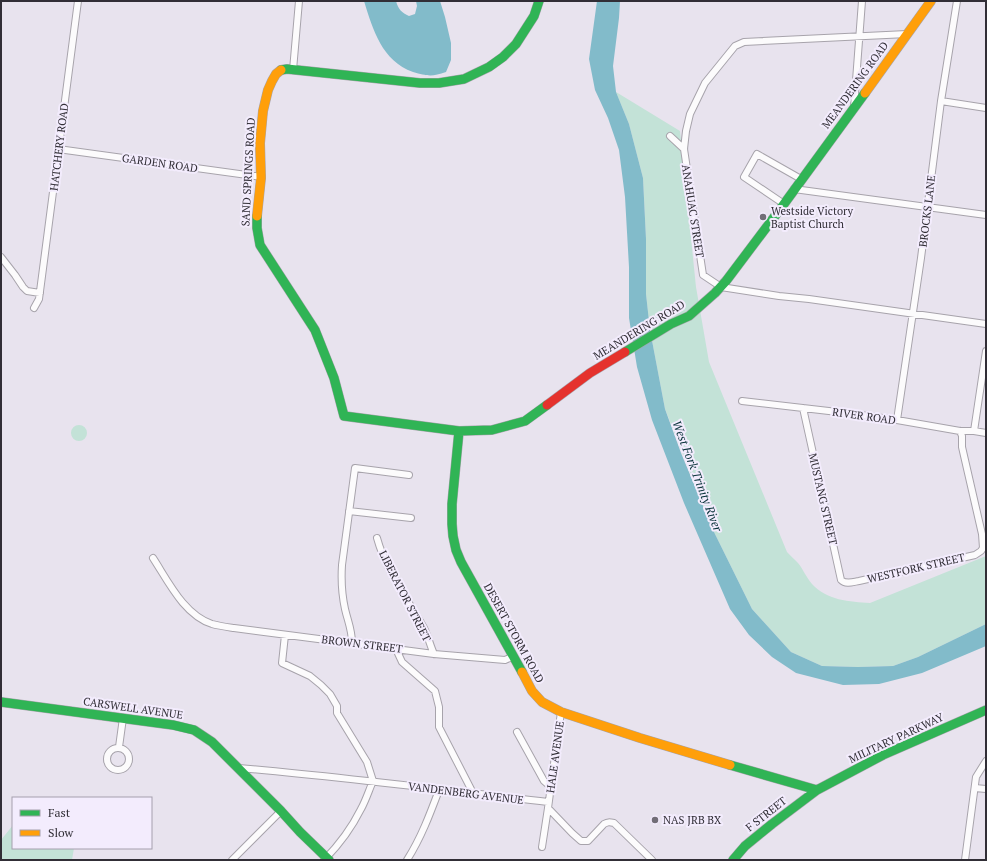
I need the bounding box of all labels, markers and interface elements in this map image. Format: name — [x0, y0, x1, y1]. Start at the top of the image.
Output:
street label: MEANDERING ROAD — [819, 38, 891, 131]
street label: HATCHERY ROAD — [47, 102, 71, 192]
street label: SAND SPRINGS ROAD — [238, 117, 258, 227]
street label: GARDEN ROAD — [121, 151, 199, 175]
street label: ANAHUAC STREET — [679, 163, 707, 259]
street label: BROCKS LANE — [916, 174, 938, 248]
place label: Westside Victory Baptist Church — [771, 204, 854, 231]
marker: Westside Victory Baptist Church — [758, 212, 768, 222]
street label: MEANDERING ROAD — [591, 297, 688, 363]
street label: RIVER ROAD — [831, 405, 897, 427]
water label: West Fork Trinity River — [669, 418, 726, 535]
street label: MUSTANG STREET — [806, 452, 840, 546]
street label: LIBERATOR STREET — [376, 548, 434, 644]
street label: WESTFORK STREET — [866, 550, 966, 586]
street label: DESERT STORM ROAD — [481, 581, 547, 685]
street label: BROWN STREET — [321, 632, 404, 656]
street label: CARSWELL AVENUE — [82, 694, 184, 722]
street label: MILITARY PARKWAY — [846, 709, 946, 766]
street label: HALE AVENUE — [543, 720, 567, 794]
street label: VANDENBERG AVENUE — [407, 779, 525, 807]
street label: F STREET — [743, 794, 789, 834]
legend — [12, 797, 152, 849]
text: Fast — [48, 805, 71, 820]
place label: NAS JRB BX — [663, 813, 722, 827]
marker: NAS JRB BX — [650, 815, 660, 825]
text: Slow — [48, 825, 74, 840]

